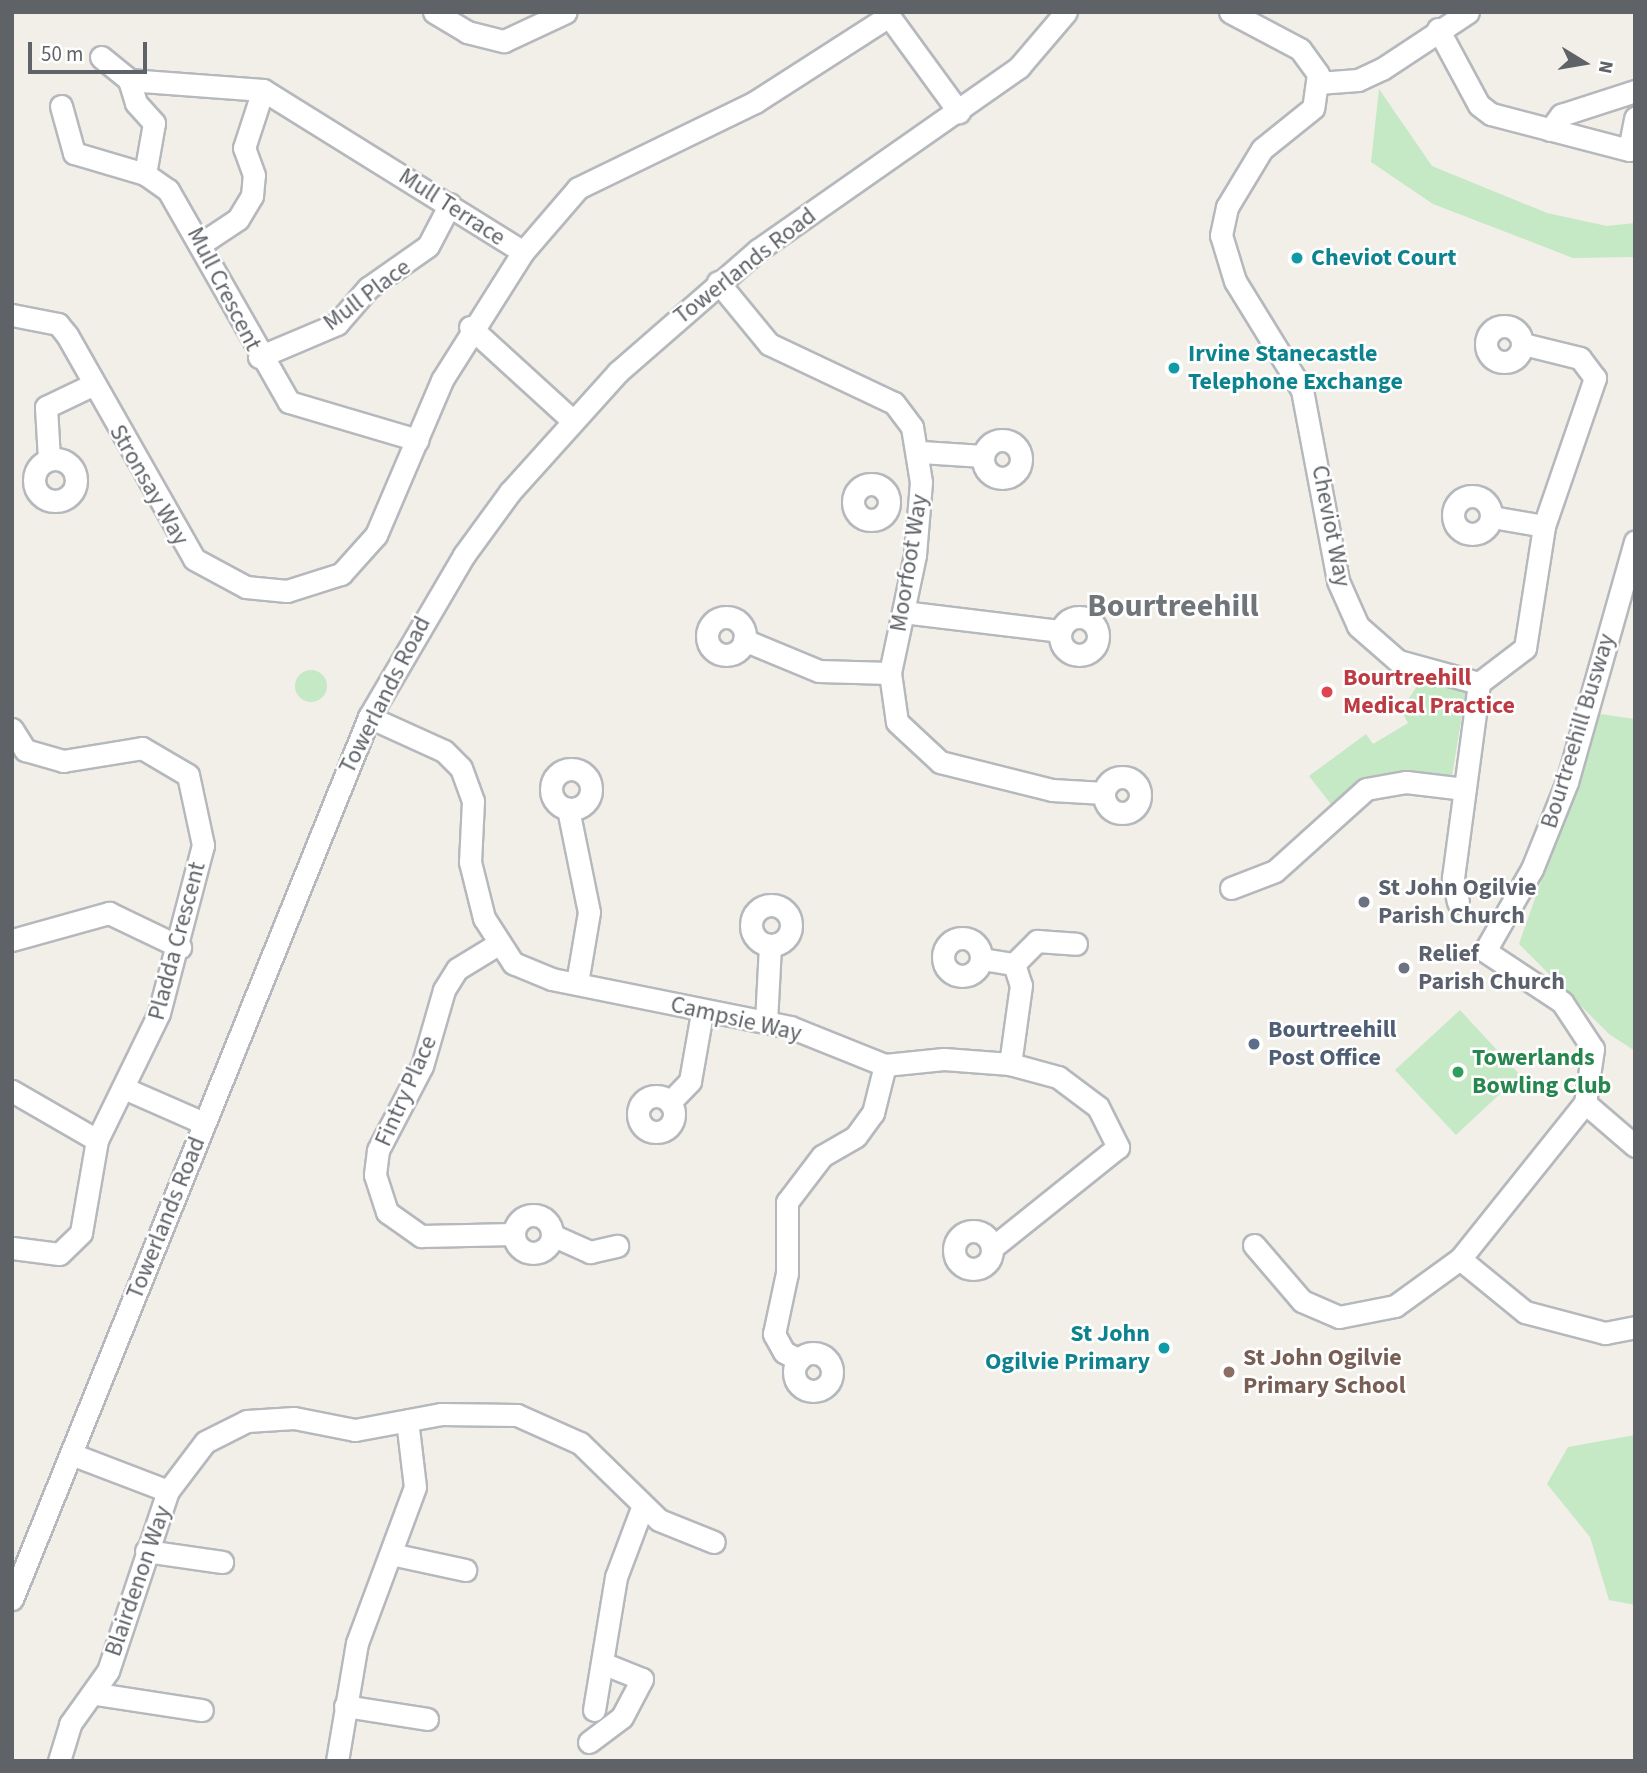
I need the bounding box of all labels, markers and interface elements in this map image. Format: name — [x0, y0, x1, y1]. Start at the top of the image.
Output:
scale bar — [32, 28, 150, 72]
north arrow — [1549, 28, 1619, 98]
text: 50 m — [41, 39, 83, 69]
text: N — [1591, 58, 1620, 76]
street label: Mull Terrace — [393, 162, 511, 252]
street label: Towerlands Road — [668, 202, 822, 330]
street label: Mull Crescent — [181, 222, 267, 356]
place label: Cheviot Court — [1311, 244, 1456, 272]
marker: Cheviot Court — [1289, 250, 1305, 266]
street label: Mull Place — [318, 253, 416, 337]
place label: Irvine Stanecastle Telephone Exchange — [1188, 340, 1403, 396]
marker: Irvine Stanecastle Telephone Exchange — [1166, 360, 1182, 376]
street label: Stronsay Way — [103, 420, 195, 550]
street label: Cheviot Way — [1305, 463, 1357, 589]
street label: Moorfoot Way — [884, 492, 934, 634]
district label: Bourtreehill — [1087, 587, 1259, 625]
street label: Towerlands Road — [333, 612, 437, 778]
street label: Bourtreehill Busway — [1535, 630, 1621, 832]
place label: Bourtreehill Medical Practice — [1343, 664, 1515, 720]
marker: Bourtreehill Medical Practice — [1317, 682, 1337, 702]
street label: Pladda Crescent — [142, 859, 212, 1023]
place label: St John Ogilvie Parish Church — [1378, 874, 1537, 930]
marker: St John Ogilvie Parish Church — [1356, 894, 1372, 910]
place label: Relief Parish Church — [1418, 940, 1565, 996]
marker: Relief Parish Church — [1396, 960, 1412, 976]
street label: Campsie Way — [668, 990, 804, 1048]
place label: Bourtreehill Post Office — [1268, 1016, 1396, 1072]
street label: Fintry Place — [369, 1031, 443, 1151]
marker: Bourtreehill Post Office — [1246, 1036, 1262, 1052]
place label: Towerlands Bowling Club — [1472, 1044, 1611, 1100]
marker: Towerlands Bowling Club — [1450, 1064, 1466, 1080]
street label: Towerlands Road — [120, 1133, 212, 1303]
place label: St John Ogilvie Primary — [985, 1320, 1150, 1376]
marker: St John Ogilvie Primary — [1156, 1340, 1172, 1356]
place label: St John Ogilvie Primary School — [1243, 1344, 1406, 1400]
marker: St John Ogilvie Primary School — [1221, 1364, 1237, 1380]
street label: Blairdenon Way — [99, 1502, 177, 1660]

